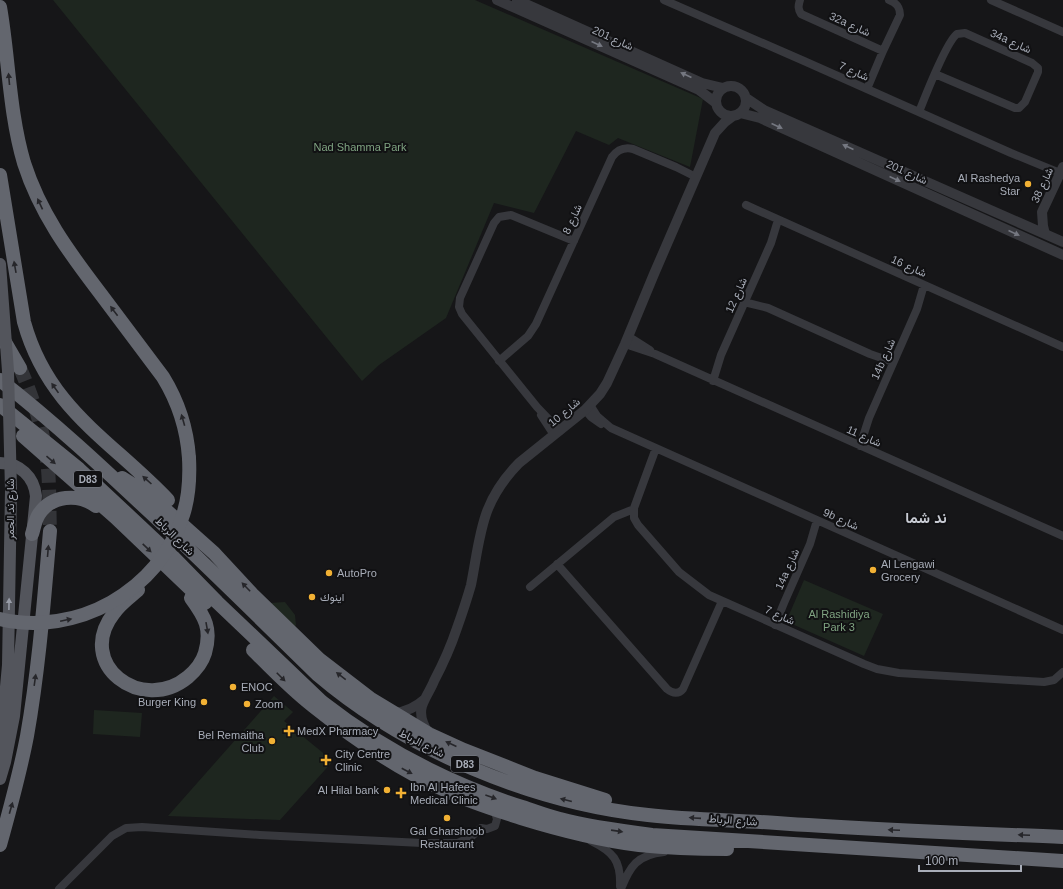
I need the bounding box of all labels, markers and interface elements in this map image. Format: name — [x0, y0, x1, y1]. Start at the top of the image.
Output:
street label: 32a شارع — [827, 10, 873, 40]
street label: شارع 201 — [590, 24, 636, 54]
street label: 34a شارع — [988, 27, 1034, 57]
one-way arrow — [591, 41, 603, 47]
street label: شارع 7 — [836, 59, 871, 85]
one-way arrow — [6, 72, 13, 85]
one-way arrow — [680, 72, 691, 78]
one-way arrow — [771, 123, 783, 129]
park label: Nad Shamma Park — [314, 141, 407, 153]
one-way arrow — [842, 143, 854, 149]
street label: شارع 201 — [884, 158, 930, 188]
street label: شارع 38 — [1029, 165, 1057, 205]
place label: Al Rashedya Star — [958, 172, 1021, 197]
one-way arrow — [890, 176, 901, 182]
marker: Al Rashedya Star — [1023, 179, 1033, 189]
one-way arrow — [37, 198, 43, 210]
street label: شارع 8 — [560, 202, 586, 237]
one-way arrow — [1008, 230, 1019, 236]
street label: شارع 16 — [889, 253, 929, 281]
one-way arrow — [11, 260, 17, 273]
street label: شارع 12 — [723, 275, 751, 315]
one-way arrow — [110, 306, 118, 316]
street label: 14b شارع — [869, 336, 899, 382]
one-way arrow — [51, 383, 59, 394]
street label: شارع 10 — [546, 395, 584, 430]
one-way arrow — [180, 414, 186, 426]
street label: شارع 11 — [844, 423, 883, 451]
one-way arrow — [46, 455, 56, 464]
road number: D83 — [74, 471, 102, 487]
one-way arrow — [142, 475, 152, 485]
street label: شارع ند الحمر — [4, 478, 18, 541]
street label: 9b شارع — [821, 506, 861, 534]
district label: ند شما — [905, 509, 947, 526]
street label: شارع الرباط — [152, 515, 197, 559]
one-way arrow — [142, 543, 152, 552]
one-way arrow — [45, 545, 51, 557]
street label: 14a شارع — [773, 546, 803, 592]
place label: Al Lengawi Grocery — [881, 558, 935, 583]
marker: Al Lengawi Grocery — [868, 565, 878, 575]
place label: AutoPro — [337, 567, 377, 579]
marker: AutoPro — [324, 568, 334, 578]
one-way arrow — [241, 582, 251, 592]
place label: اينوك — [320, 591, 344, 604]
marker: اينوك — [307, 592, 317, 602]
one-way arrow — [6, 597, 12, 610]
street label: شارع 7 — [762, 603, 797, 629]
park label: Al Rashidiya Park 3 — [808, 608, 870, 633]
one-way arrow — [60, 617, 73, 623]
one-way arrow — [204, 621, 210, 634]
one-way arrow — [276, 672, 286, 682]
one-way arrow — [336, 672, 347, 680]
one-way arrow — [32, 674, 38, 686]
place label: ENOC — [241, 681, 273, 693]
marker: ENOC — [228, 682, 238, 692]
place label: Burger King — [138, 696, 196, 708]
marker: Burger King — [199, 697, 209, 707]
place label: Zoom — [255, 698, 283, 710]
marker: Zoom — [242, 699, 252, 709]
place label: MedX Pharmacy — [297, 725, 379, 737]
marker: MedX Pharmacy — [284, 726, 294, 736]
street label: شارع الرباط — [396, 726, 447, 761]
place label: Bel Remaitha Club — [198, 729, 265, 754]
marker: Bel Remaitha Club — [267, 736, 277, 746]
one-way arrow — [446, 741, 457, 747]
place label: City Centre Clinic — [335, 748, 390, 773]
marker: City Centre Clinic — [320, 754, 332, 766]
road number: D83 — [451, 756, 479, 772]
one-way arrow — [401, 767, 413, 774]
place label: Ibn Al Hafees Medical Clinic — [410, 781, 478, 806]
place label: Al Hilal bank — [318, 784, 379, 796]
marker: Al Hilal bank — [382, 785, 392, 795]
marker: Ibn Al Hafees Medical Clinic — [395, 787, 407, 799]
one-way arrow — [486, 795, 498, 801]
one-way arrow — [560, 796, 572, 802]
one-way arrow — [8, 801, 14, 814]
street label: شارع الرباط — [708, 812, 758, 830]
marker: Gal Gharshoob Restaurant — [442, 813, 452, 823]
one-way arrow — [689, 814, 701, 821]
place label: Gal Gharshoob Restaurant — [410, 825, 484, 850]
one-way arrow — [887, 827, 900, 833]
one-way arrow — [611, 828, 623, 834]
one-way arrow — [1018, 832, 1030, 839]
scale bar — [919, 847, 1021, 873]
text: 100 m — [925, 854, 958, 868]

